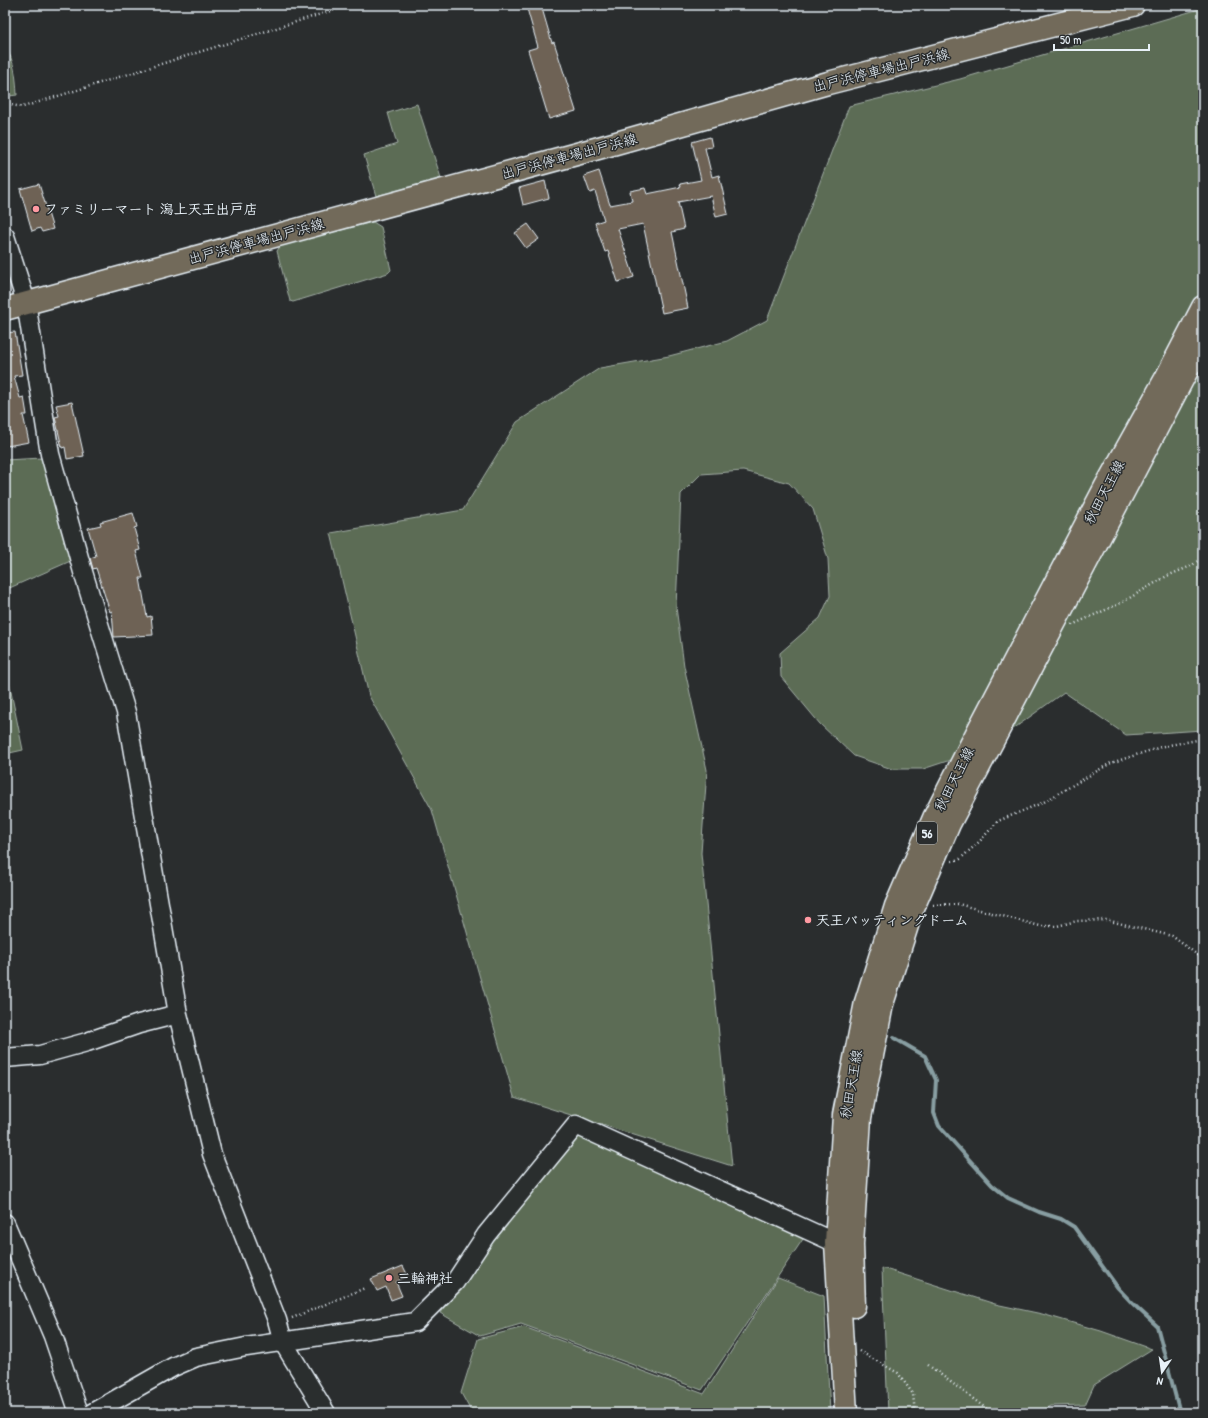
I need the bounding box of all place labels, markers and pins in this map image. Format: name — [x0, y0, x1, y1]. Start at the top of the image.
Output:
place label: ファミリーマート 潟上天王出戸店 — [44, 199, 258, 218]
marker: ファミリーマート 潟上天王出戸店 — [31, 204, 41, 214]
place label: 天王バッティングドーム — [816, 910, 969, 929]
marker: 天王バッティングドーム — [803, 915, 813, 925]
place label: 三輪神社 — [397, 1268, 453, 1287]
marker: 三輪神社 — [384, 1273, 394, 1283]

